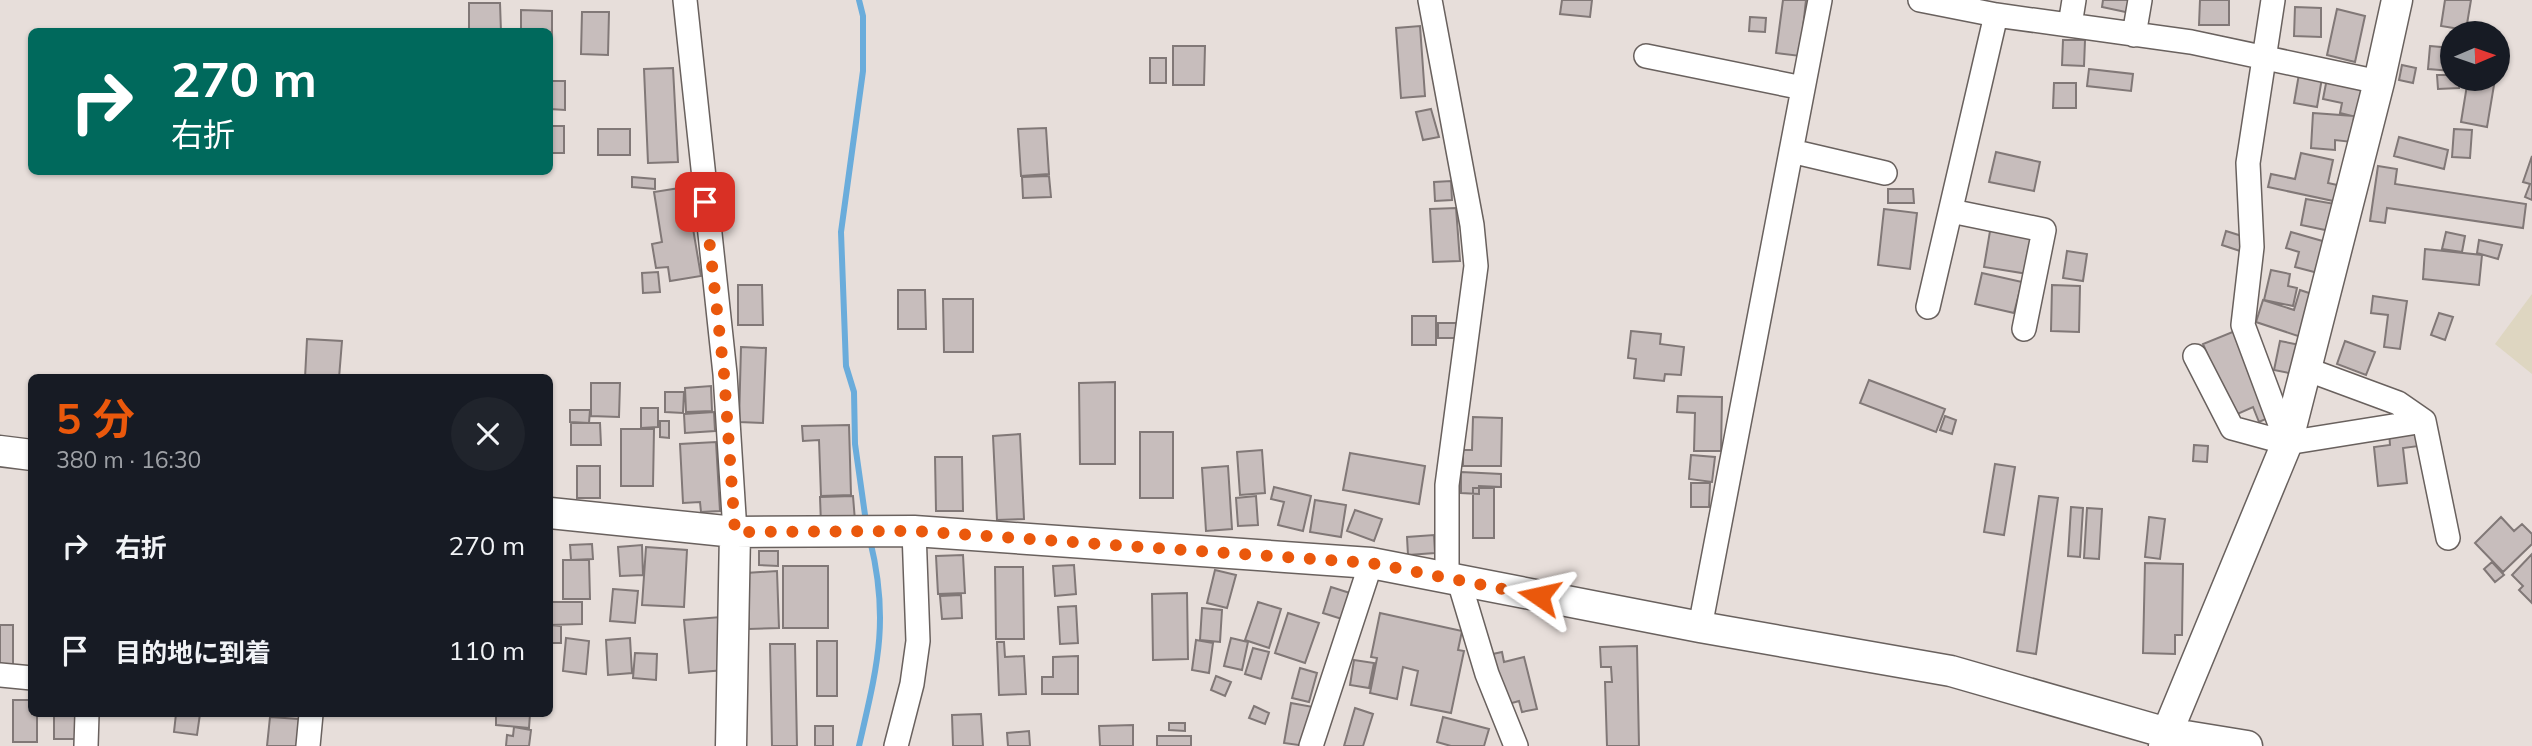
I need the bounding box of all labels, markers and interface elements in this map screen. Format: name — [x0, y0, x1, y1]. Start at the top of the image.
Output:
north arrow — [2440, 21, 2510, 91]
map controls — [2440, 21, 2510, 91]
text: 270 m — [171, 48, 317, 109]
icon: right — [56, 56, 147, 147]
text: 右折 — [171, 114, 235, 154]
pin — [675, 172, 735, 232]
icon: arrive — [686, 183, 724, 221]
text: 5 分 — [56, 392, 135, 445]
button: close — [451, 397, 525, 471]
text: 380 m · 16:30 — [56, 445, 201, 474]
icon: right — [56, 527, 94, 565]
text: 270 m — [449, 529, 525, 562]
text: 右折 — [115, 531, 167, 564]
position arrow — [1502, 559, 1576, 633]
icon: arrive — [56, 632, 94, 670]
text: 110 m — [449, 634, 525, 667]
text: 目的地に到着 — [115, 636, 271, 669]

